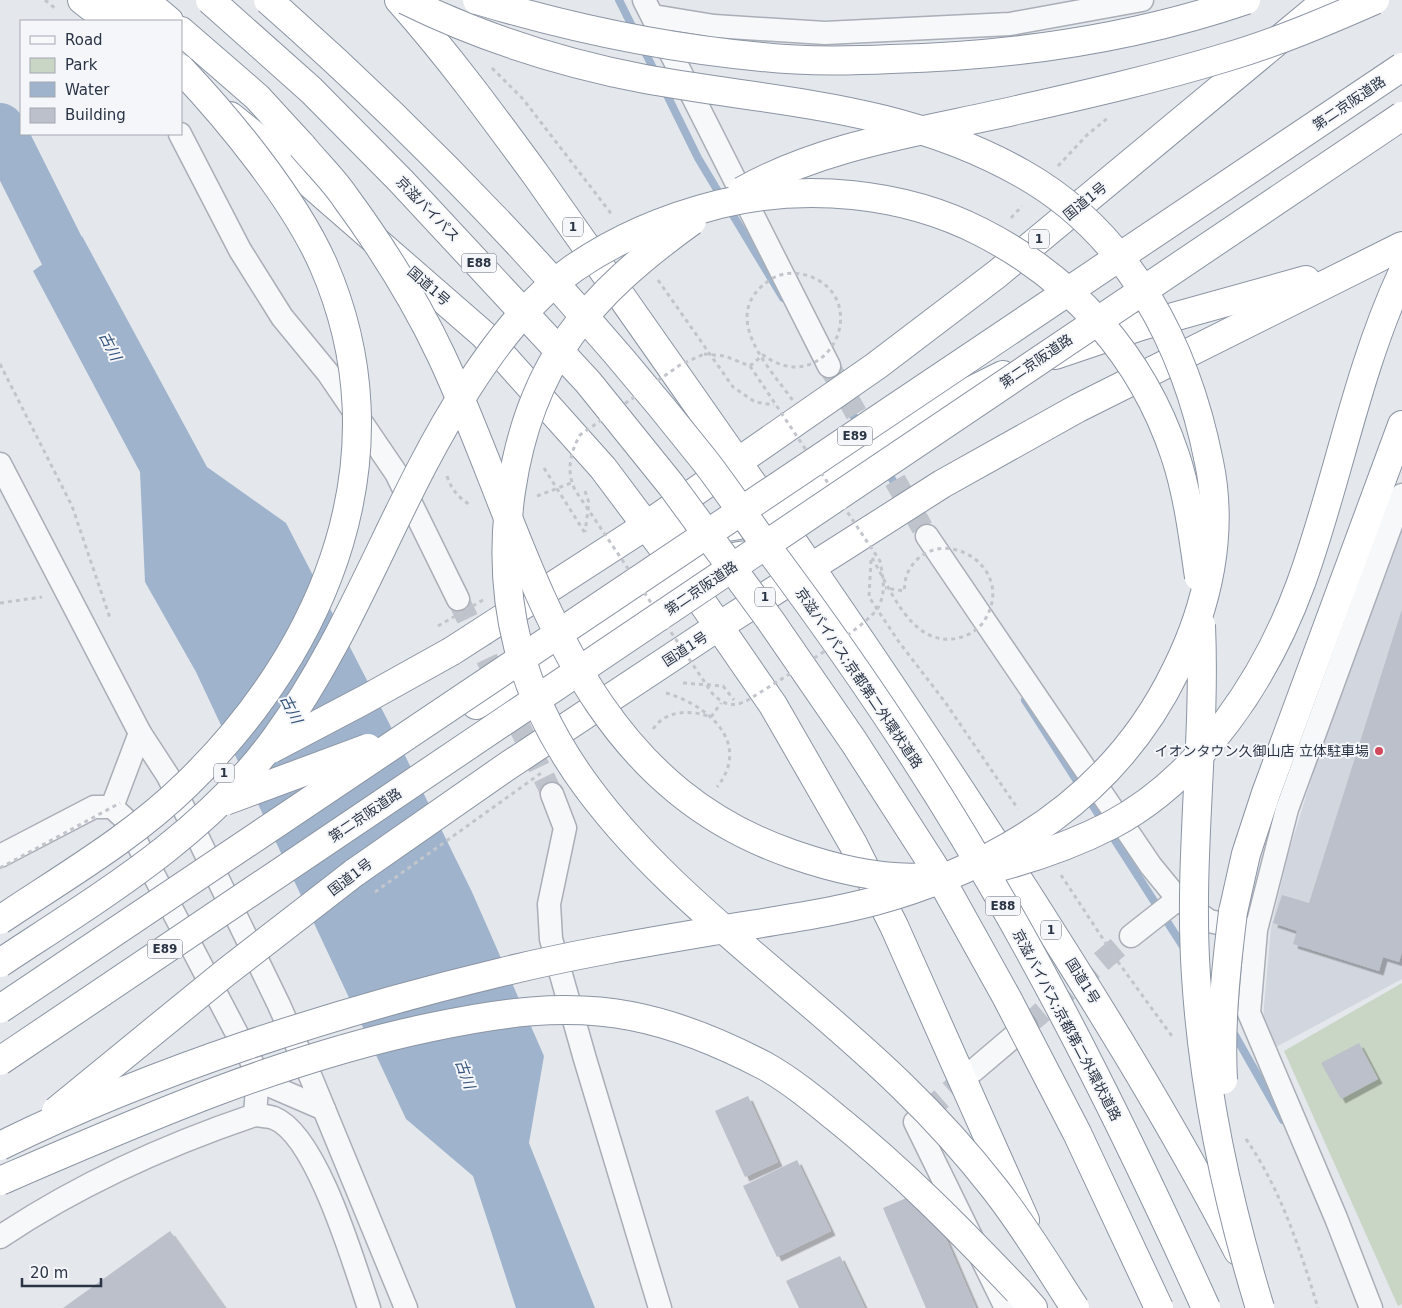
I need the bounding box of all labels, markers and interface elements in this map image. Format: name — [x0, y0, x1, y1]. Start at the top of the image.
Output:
legend — [20, 20, 182, 135]
text: Road — [65, 31, 103, 49]
text: Park — [65, 56, 98, 74]
street label: 第二京阪道路 — [1310, 73, 1388, 133]
text: Water — [65, 81, 110, 99]
text: Building — [65, 106, 126, 124]
street label: 京滋バイパス — [393, 173, 463, 245]
street label: 国道1号 — [1060, 179, 1110, 223]
road number: 1 — [563, 218, 583, 236]
road number: 1 — [1029, 230, 1049, 248]
road number: E88 — [462, 254, 496, 272]
street label: 国道1号 — [405, 263, 453, 309]
water label: 古川 — [95, 329, 126, 365]
street label: 第二京阪道路 — [997, 331, 1075, 391]
road number: E89 — [838, 426, 872, 446]
street label: 第二京阪道路 — [662, 558, 740, 618]
street label: 京滋バイパス;京都第二外環状道路 — [792, 585, 926, 771]
road number: 1 — [755, 588, 775, 606]
street label: 国道1号 — [659, 628, 711, 670]
water label: 古川 — [276, 692, 307, 728]
place label: イオンタウン久御山店 立体駐車場 — [1155, 743, 1369, 759]
marker: イオンタウン久御山店 立体駐車場 — [1373, 745, 1385, 757]
road number: 1 — [214, 764, 234, 782]
street label: 第二京阪道路 — [326, 785, 404, 845]
street label: 国道1号 — [325, 855, 375, 899]
road number: E88 — [986, 896, 1020, 916]
road number: 1 — [1041, 920, 1061, 940]
street label: 京滋バイパス;京都第二外環状道路 — [1010, 927, 1124, 1123]
road number: E89 — [148, 940, 182, 959]
street label: 国道1号 — [1063, 955, 1103, 1007]
water label: 古川 — [451, 1057, 479, 1093]
scale bar — [22, 1256, 101, 1288]
text: 20 m — [30, 1264, 68, 1282]

